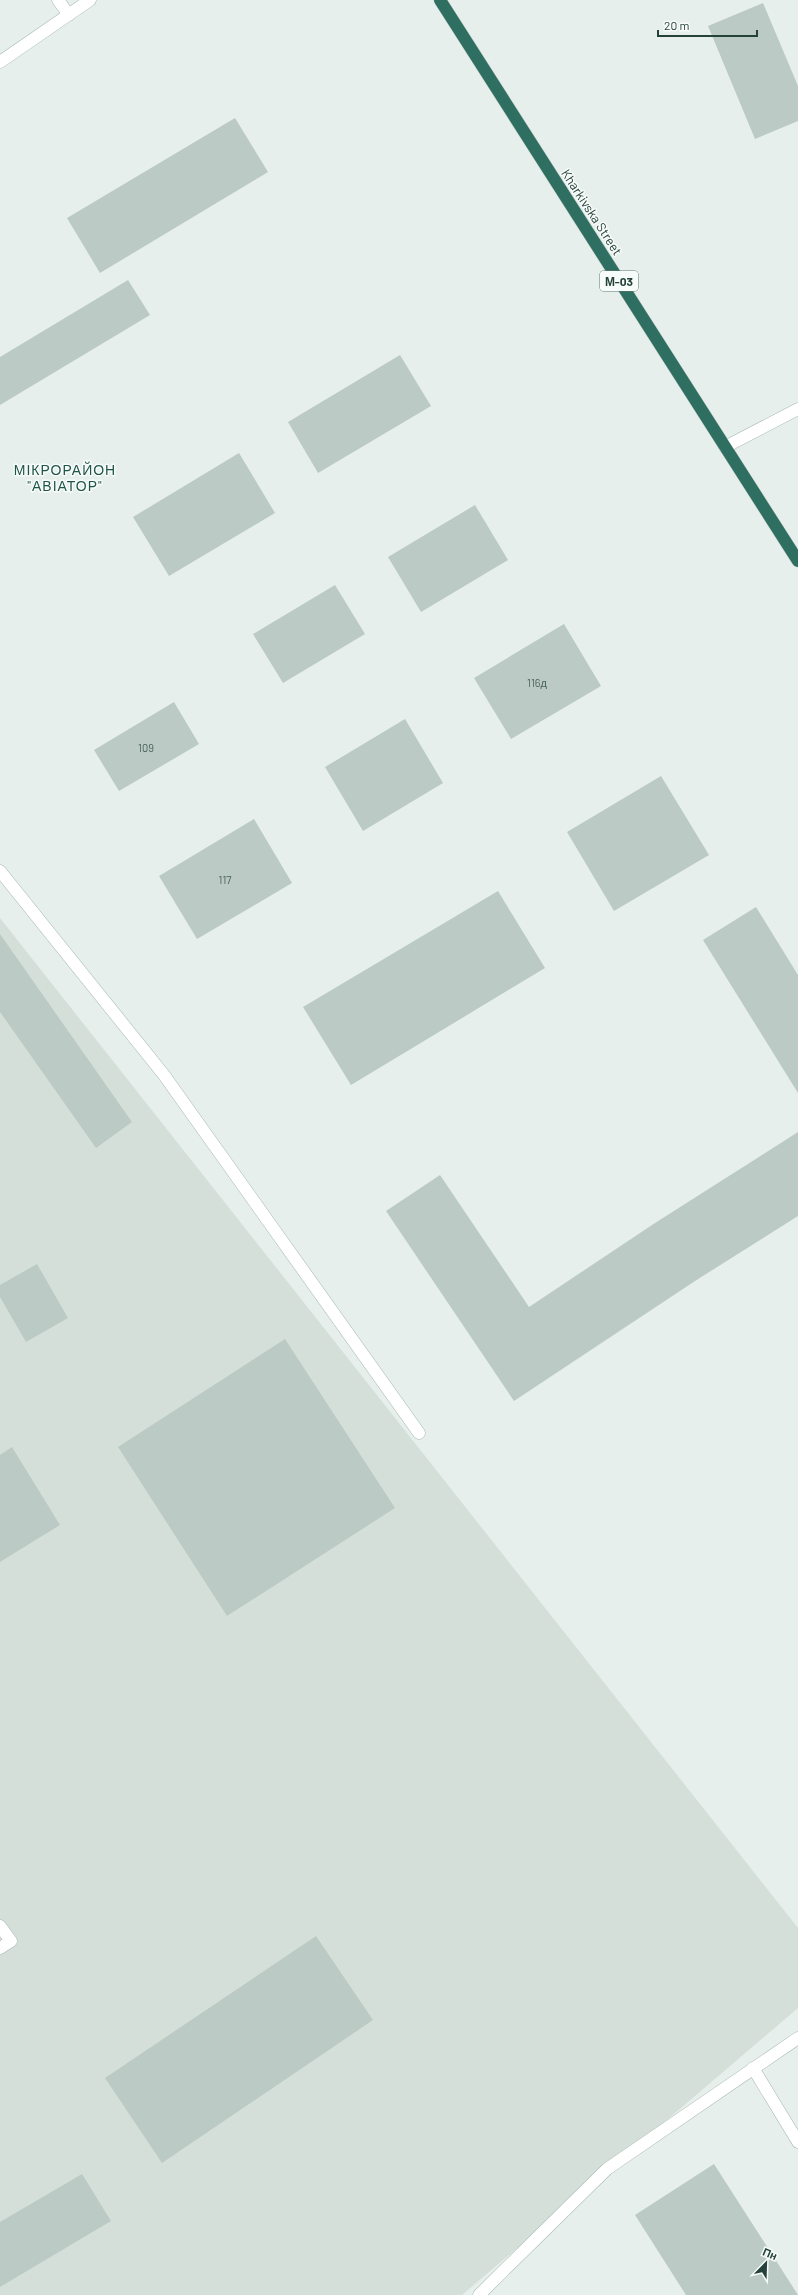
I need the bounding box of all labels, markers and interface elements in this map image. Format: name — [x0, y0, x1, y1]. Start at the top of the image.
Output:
scale bar — [658, 12, 757, 38]
text: 20 m — [664, 18, 690, 32]
street label: Kharkivska Street — [558, 166, 626, 258]
road number: М-03 — [600, 271, 638, 291]
district label: МІКРОРАЙОН "АВІАТОР" — [14, 461, 116, 494]
house number: 116д — [527, 676, 547, 689]
house number: 109 — [138, 741, 154, 754]
house number: 117 — [219, 873, 231, 886]
north arrow — [746, 2243, 786, 2283]
text: Пн — [761, 2245, 779, 2262]

